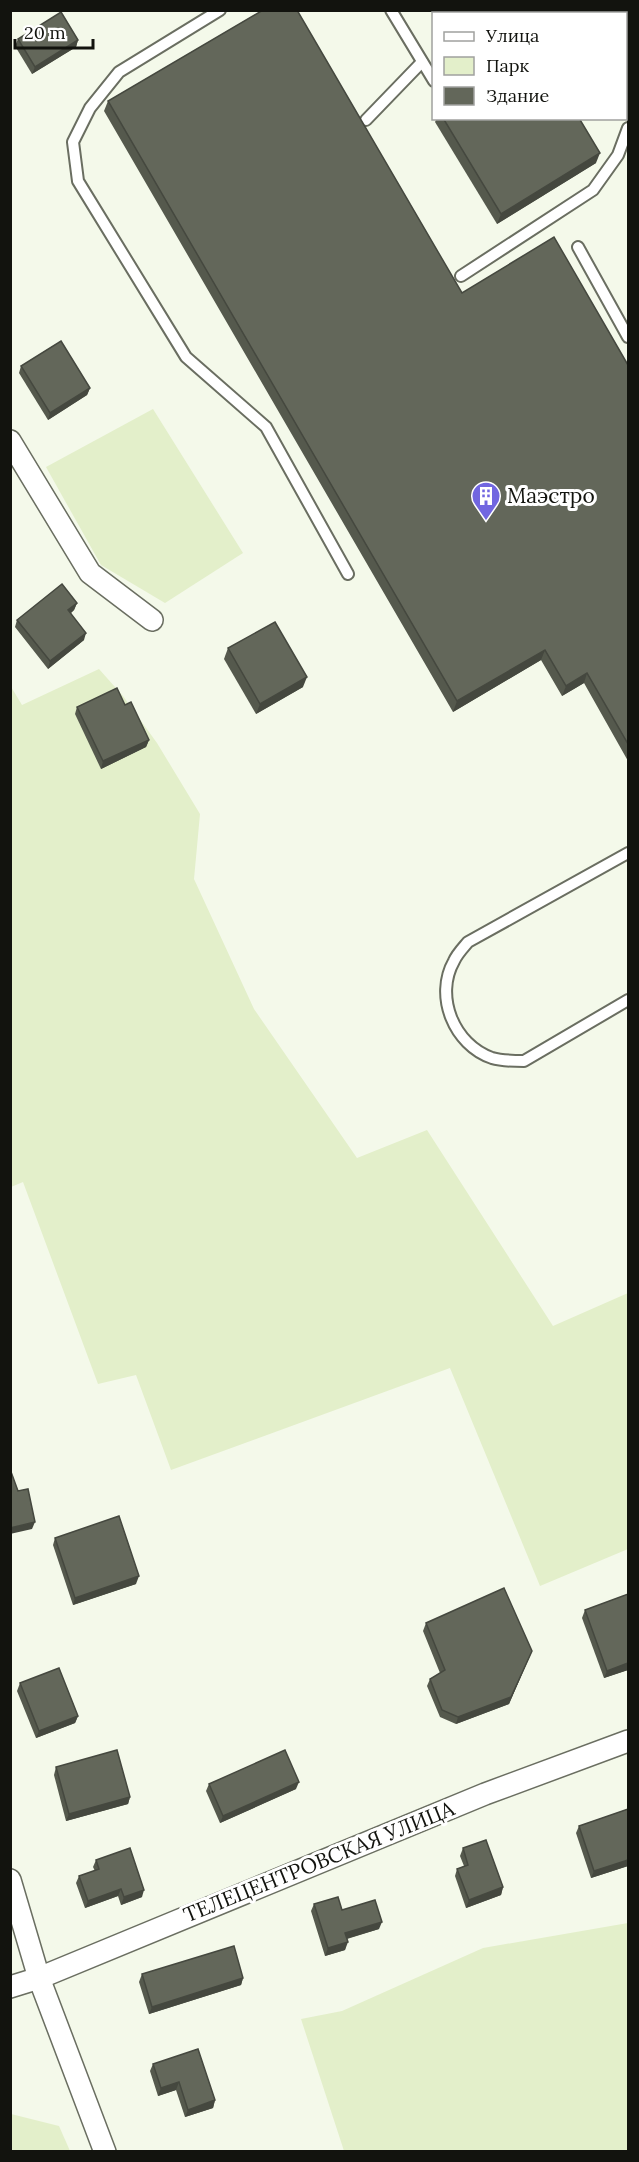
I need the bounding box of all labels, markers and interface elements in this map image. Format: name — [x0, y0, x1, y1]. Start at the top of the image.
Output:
scale bar — [15, 12, 93, 50]
legend — [432, 12, 627, 120]
text: 20 m — [24, 21, 66, 44]
text: Улица — [485, 24, 539, 47]
text: Парк — [486, 54, 530, 77]
text: Здание — [486, 84, 549, 107]
building icon: Маэстро — [470, 480, 502, 522]
place label: Маэстро — [507, 482, 595, 509]
street label: ТЕЛЕЦЕНТРОВСКАЯ УЛИЦА — [179, 1794, 459, 1928]

